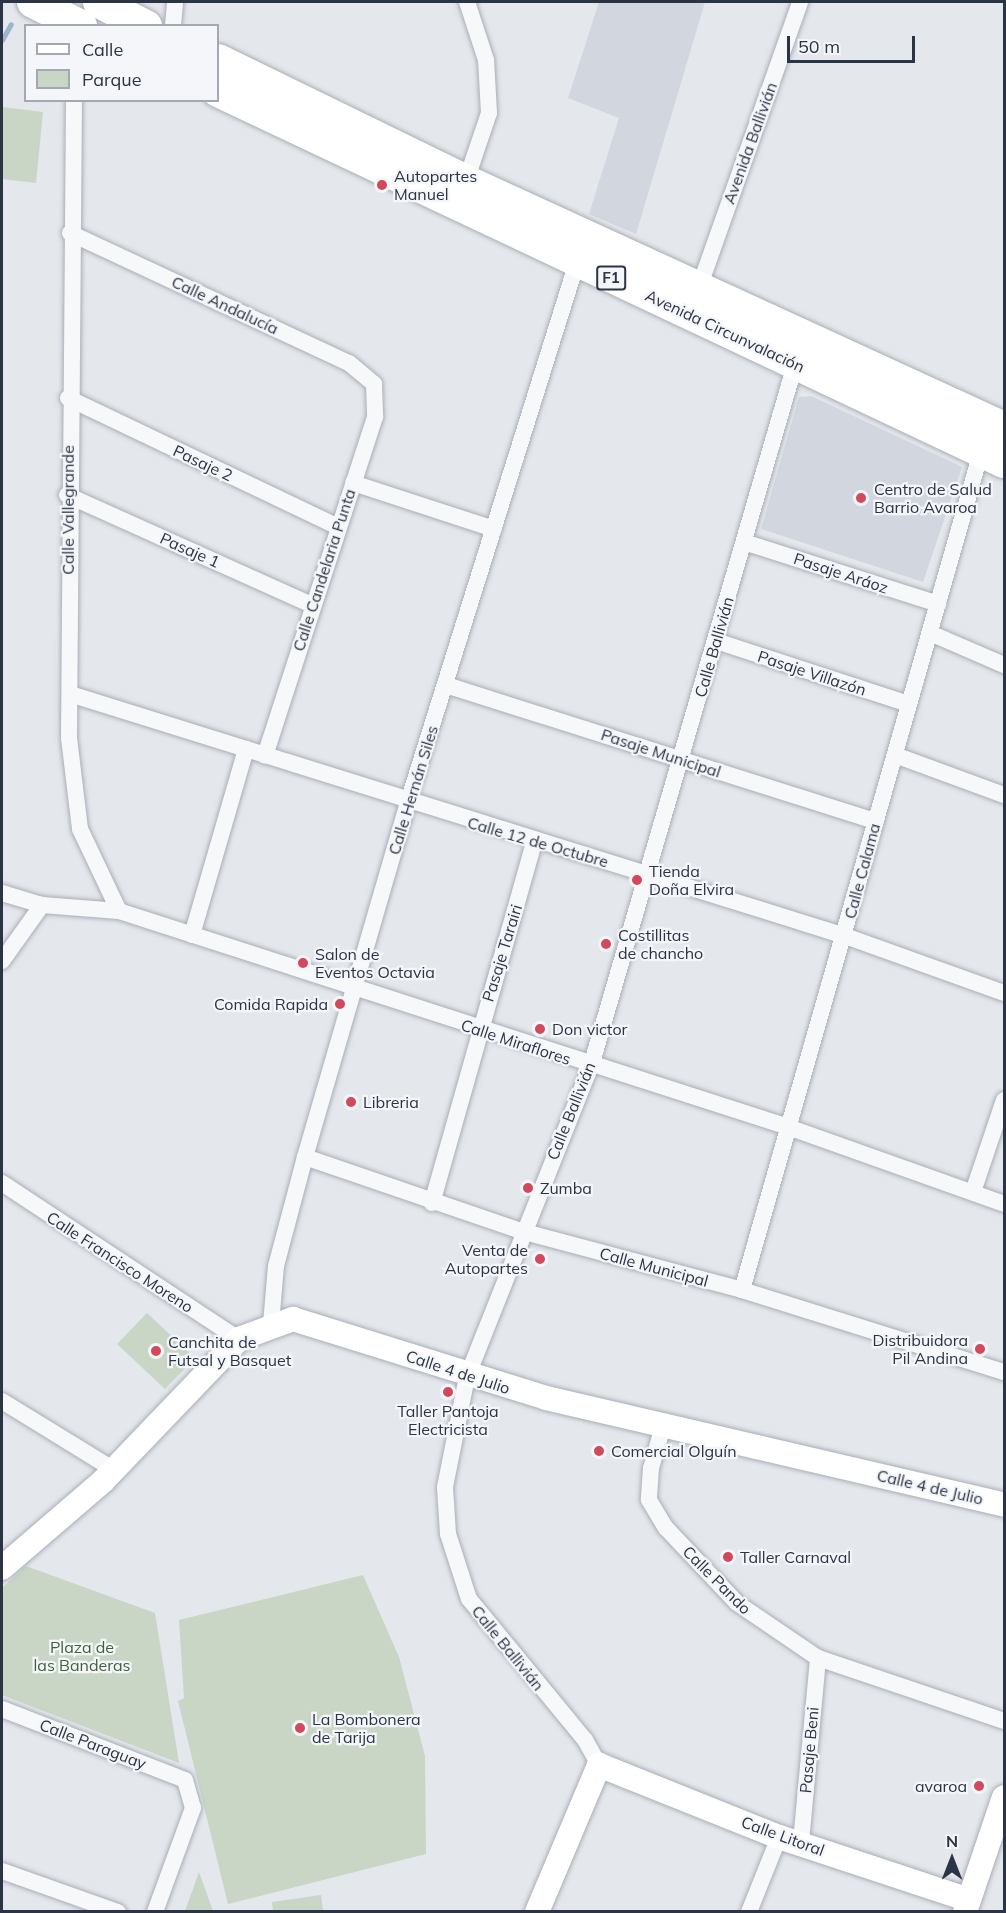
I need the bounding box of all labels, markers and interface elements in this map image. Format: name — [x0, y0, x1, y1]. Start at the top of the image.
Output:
legend — [24, 24, 219, 102]
scale bar — [790, 24, 918, 62]
text: 50 m — [798, 35, 840, 58]
text: Calle — [82, 38, 123, 61]
text: Parque — [82, 68, 141, 91]
street label: Avenida Ballivián — [719, 79, 781, 207]
place label: Autopartes Manuel — [394, 166, 477, 204]
marker: Autopartes Manuel — [375, 178, 389, 192]
road number: F1 — [596, 266, 626, 290]
street label: Calle Andalucía — [169, 272, 281, 338]
street label: Avenida Circunvalación — [642, 286, 808, 376]
street label: Pasaje 2 — [170, 441, 236, 485]
street label: Calle Vallegrande — [58, 445, 78, 575]
place label: Centro de Salud Barrio Avaroa — [874, 479, 992, 517]
street label: Calle Candelaria Punta — [289, 486, 359, 654]
marker: Centro de Salud Barrio Avaroa — [852, 489, 870, 507]
street label: Pasaje 1 — [157, 528, 223, 572]
street label: Pasaje Aráoz — [791, 549, 891, 597]
street label: Calle Ballivián — [690, 594, 738, 700]
street label: Pasaje Villazón — [755, 646, 869, 700]
street label: Calle Hernán Siles — [384, 723, 442, 857]
street label: Pasaje Municipal — [599, 725, 723, 781]
street label: Calle 12 de Octubre — [465, 813, 611, 871]
street label: Calle Calama — [840, 821, 884, 921]
place label: Tienda Doña Elvira — [649, 861, 734, 899]
marker: Tienda Doña Elvira — [630, 873, 644, 887]
street label: Pasaje Tarairi — [478, 902, 526, 1004]
place label: Costillitas de chancho — [618, 925, 703, 963]
marker: Costillitas de chancho — [599, 937, 613, 951]
place label: Salon de Eventos Octavia — [315, 944, 435, 982]
marker: Salon de Eventos Octavia — [296, 956, 310, 970]
place label: Comida Rapida — [214, 994, 328, 1014]
marker: Comida Rapida — [333, 997, 347, 1011]
street label: Calle Miraflores — [459, 1015, 573, 1069]
place label: Don victor — [552, 1019, 627, 1039]
marker: Don victor — [533, 1022, 547, 1036]
street label: Calle Ballivián — [543, 1059, 599, 1163]
place label: Libreria — [363, 1092, 419, 1112]
marker: Libreria — [344, 1095, 358, 1109]
place label: Zumba — [540, 1178, 592, 1198]
marker: Zumba — [521, 1181, 535, 1195]
street label: Calle Francisco Moreno — [43, 1207, 197, 1317]
place label: Venta de Autopartes — [445, 1240, 528, 1278]
street label: Calle Municipal — [598, 1243, 710, 1291]
marker: Venta de Autopartes — [533, 1252, 547, 1266]
place label: Distribuidora Pil Andina — [872, 1330, 968, 1368]
place label: Canchita de Futsal y Basquet — [168, 1332, 291, 1370]
marker: Distribuidora Pil Andina — [973, 1342, 987, 1356]
marker: Canchita de Futsal y Basquet — [149, 1344, 163, 1358]
street label: Calle 4 de Julio — [404, 1346, 512, 1398]
marker: Taller Pantoja Electricista — [441, 1385, 455, 1399]
place label: Taller Pantoja Electricista — [397, 1401, 499, 1439]
place label: Comercial Olguín — [611, 1441, 737, 1461]
marker: Comercial Olguín — [592, 1444, 606, 1458]
street label: Calle 4 de Julio — [875, 1465, 985, 1509]
street label: Calle Pando — [679, 1542, 755, 1618]
place label: Taller Carnaval — [740, 1547, 851, 1567]
marker: Taller Carnaval — [721, 1550, 735, 1564]
street label: Calle Ballivián — [468, 1602, 548, 1694]
park label: Plaza de las Banderas — [34, 1637, 130, 1675]
street label: Pasaje Beni — [796, 1706, 822, 1794]
place label: La Bombonera de Tarija — [312, 1709, 421, 1747]
street label: Calle Paraguay — [37, 1715, 149, 1773]
marker: La Bombonera de Tarija — [293, 1721, 307, 1735]
place label: avaroa — [915, 1776, 967, 1796]
marker: avaroa — [972, 1779, 986, 1793]
street label: Calle Litoral — [739, 1812, 827, 1860]
north arrow — [922, 1829, 982, 1889]
text: N — [946, 1831, 958, 1851]

